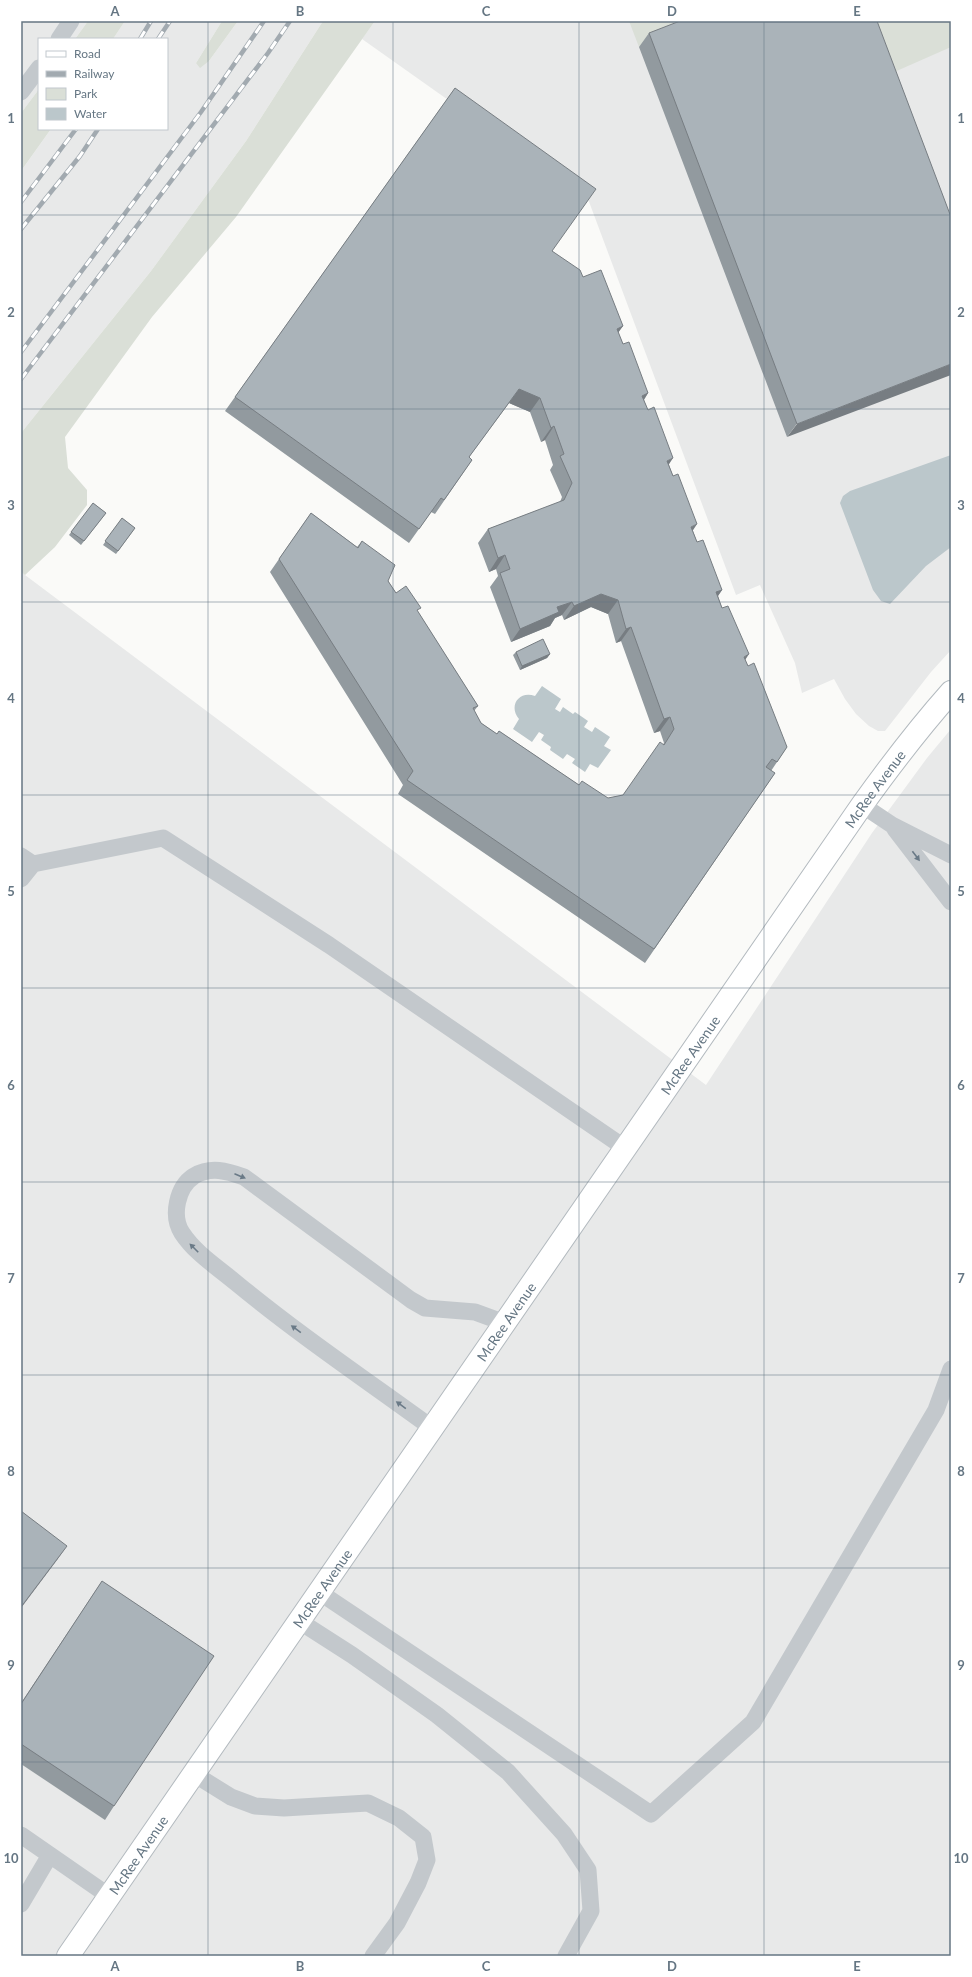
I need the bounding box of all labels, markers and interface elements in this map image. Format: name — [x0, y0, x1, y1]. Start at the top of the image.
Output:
text: A — [109, 3, 120, 19]
text: B — [296, 3, 305, 19]
text: C — [482, 3, 491, 19]
text: D — [667, 3, 677, 19]
text: E — [853, 3, 861, 19]
legend — [38, 38, 168, 130]
text: Road — [74, 46, 101, 61]
text: Railway — [74, 66, 115, 81]
text: Park — [74, 86, 98, 101]
text: Water — [74, 106, 107, 121]
text: 1 — [7, 110, 15, 126]
text: 1 — [957, 110, 965, 126]
text: 2 — [7, 304, 15, 320]
text: 2 — [957, 304, 965, 320]
text: 3 — [7, 497, 15, 513]
text: 3 — [957, 497, 965, 513]
text: 4 — [7, 690, 15, 706]
text: 4 — [957, 690, 965, 706]
street label: McRee Avenue — [841, 746, 909, 831]
one-way arrow — [912, 851, 920, 862]
text: 5 — [7, 883, 15, 899]
text: 5 — [957, 883, 965, 899]
street label: McRee Avenue — [657, 1012, 723, 1097]
text: 6 — [7, 1077, 15, 1093]
text: 6 — [957, 1077, 965, 1093]
one-way arrow — [234, 1173, 246, 1179]
one-way arrow — [189, 1243, 199, 1253]
text: 7 — [7, 1270, 15, 1286]
text: 7 — [957, 1270, 965, 1286]
street label: McRee Avenue — [473, 1279, 539, 1364]
one-way arrow — [290, 1325, 301, 1333]
one-way arrow — [395, 1401, 406, 1409]
text: 8 — [7, 1463, 15, 1479]
text: 8 — [957, 1463, 965, 1479]
street label: McRee Avenue — [289, 1545, 355, 1631]
text: 9 — [7, 1657, 15, 1673]
text: 9 — [957, 1657, 965, 1673]
street label: McRee Avenue — [105, 1812, 171, 1897]
text: 10 — [3, 1850, 19, 1866]
text: 10 — [953, 1850, 969, 1866]
text: A — [109, 1958, 120, 1974]
text: B — [296, 1958, 305, 1974]
text: C — [482, 1958, 491, 1974]
text: D — [667, 1958, 677, 1974]
text: E — [853, 1958, 861, 1974]

